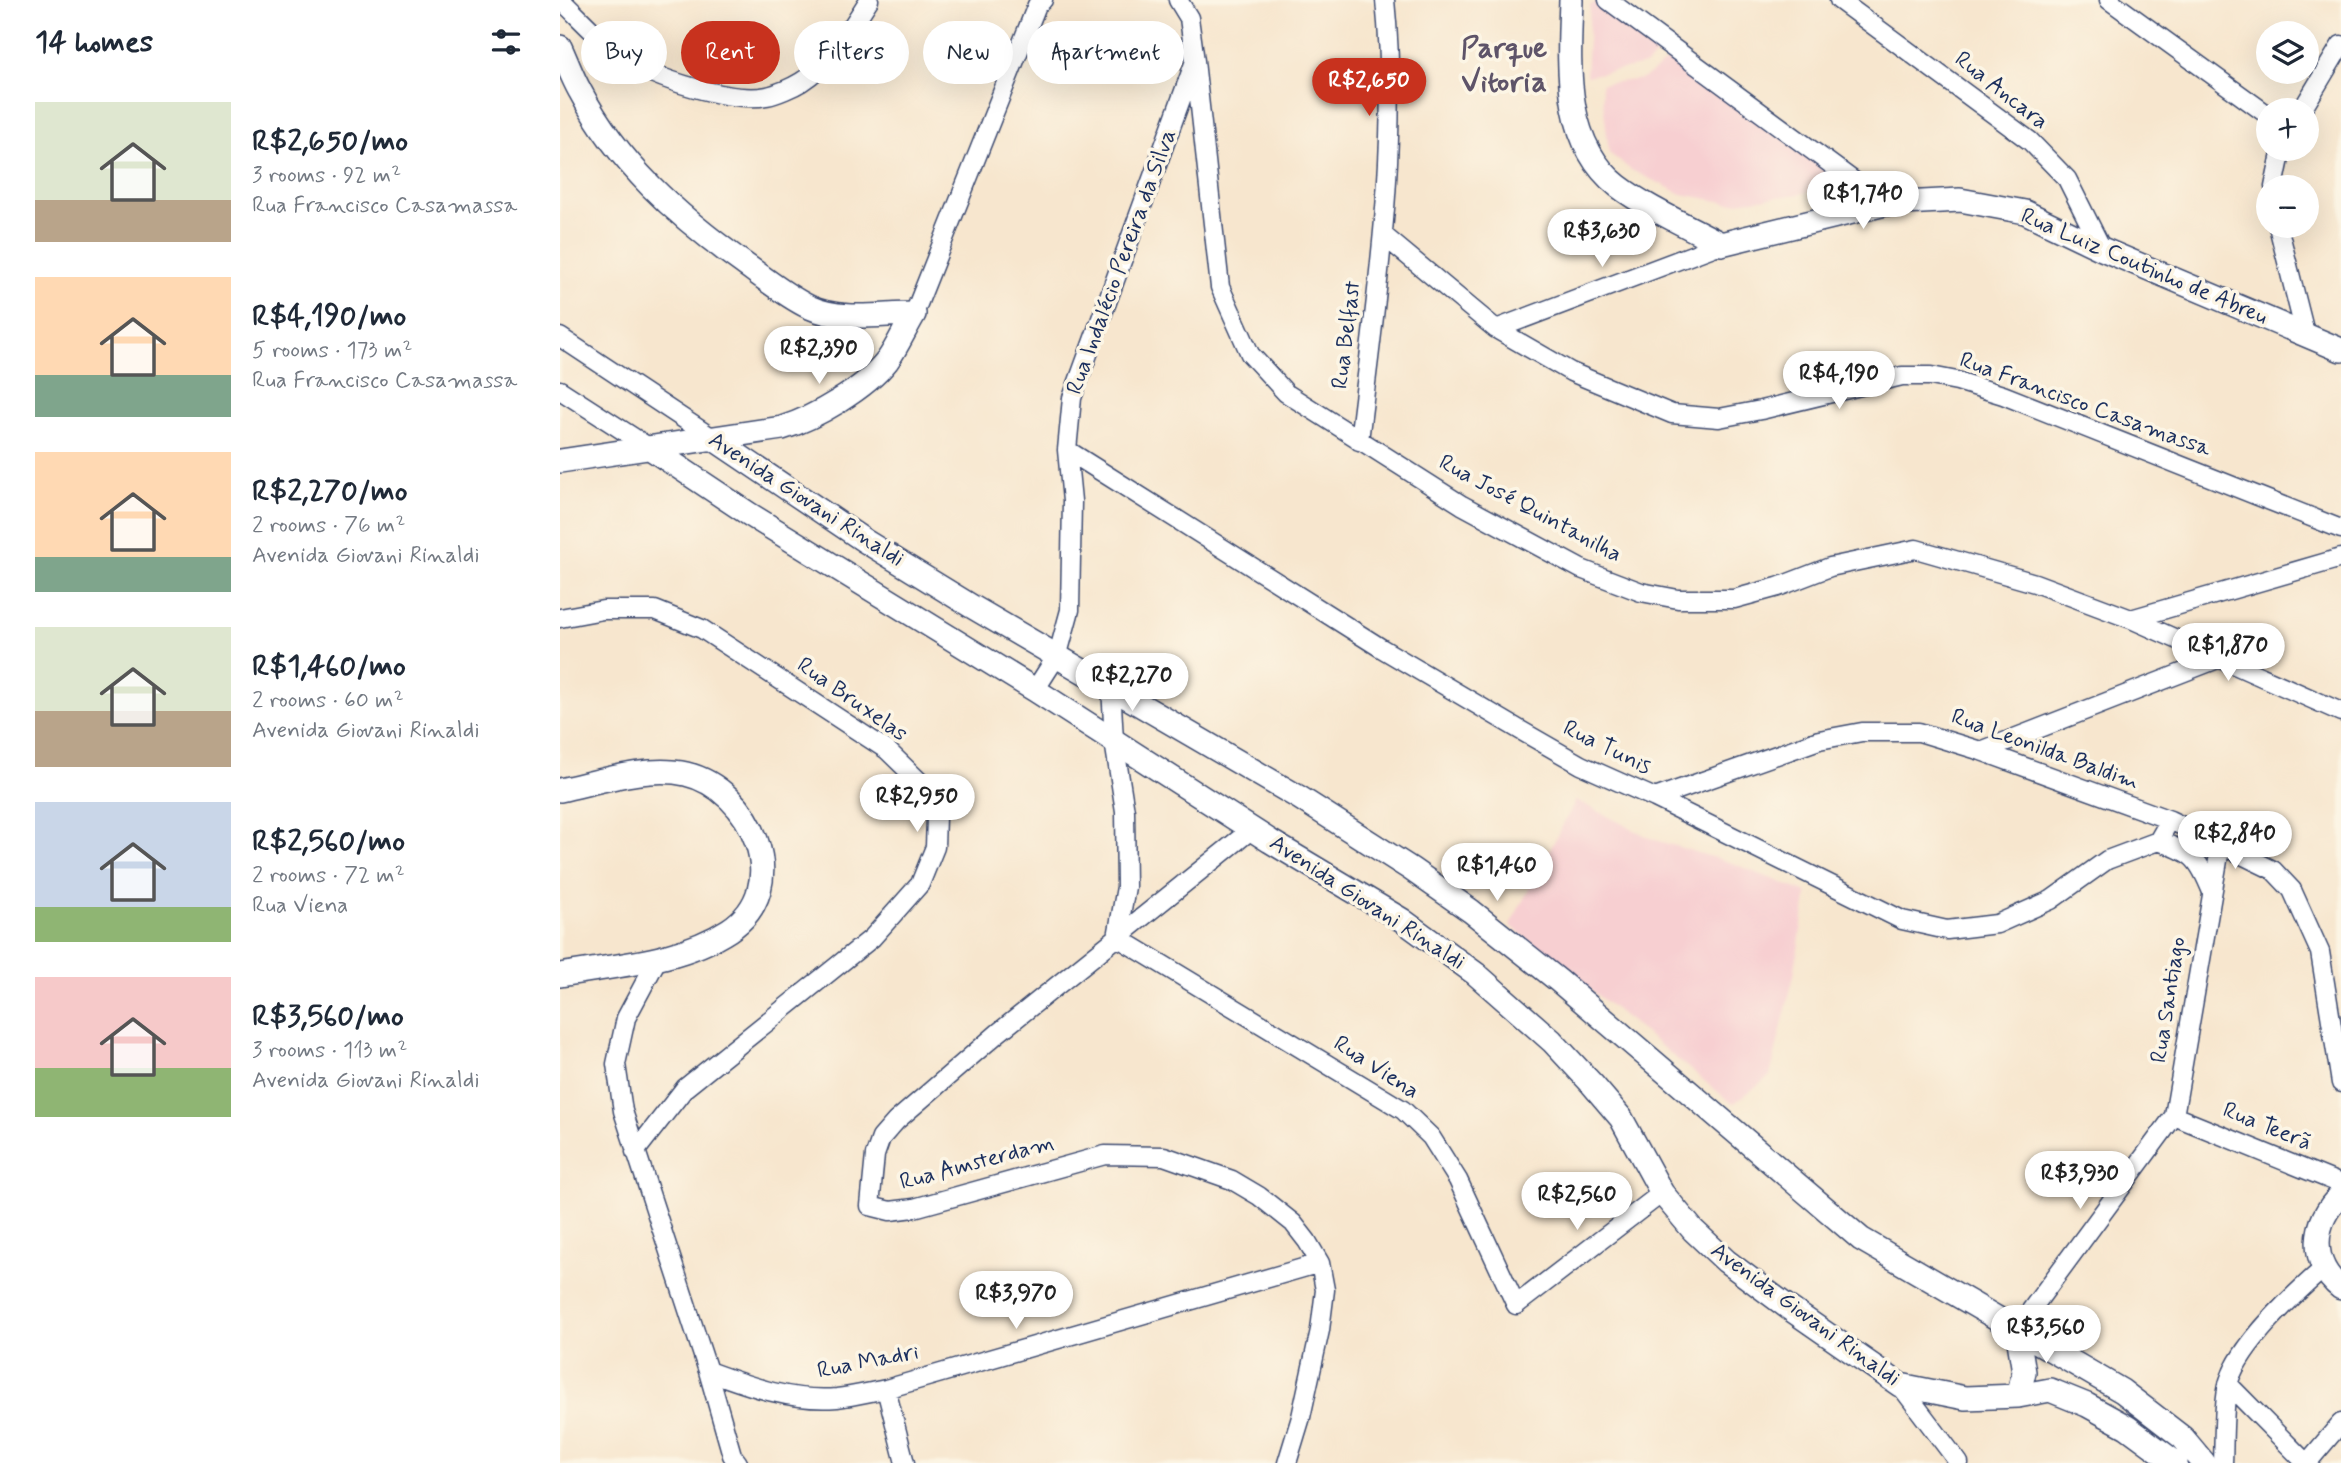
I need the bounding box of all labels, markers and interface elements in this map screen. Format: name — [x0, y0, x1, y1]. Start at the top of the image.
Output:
chip: Buy — [581, 21, 667, 84]
chip: Rent — [681, 21, 780, 84]
chip: Filters — [794, 21, 909, 84]
chip: New — [923, 21, 1013, 84]
chip: Apartment — [1027, 21, 1184, 84]
map controls — [2256, 21, 2319, 238]
button: layers — [2256, 21, 2319, 84]
text: 14 homes — [35, 23, 153, 62]
icon: filters — [487, 23, 525, 61]
district label: Parque Vitoria — [1461, 29, 1547, 102]
street label: Rua Ancara — [1948, 45, 2054, 137]
pin: R$2,650 — [1304, 58, 1434, 118]
text: R$2,650 — [1328, 66, 1410, 96]
button: + — [2256, 98, 2319, 161]
text: R$2,650/mo — [252, 122, 408, 161]
street label: Rua Indalécio Pereira da Silva — [1060, 125, 1184, 399]
icon: home — [91, 130, 175, 214]
text: 3 rooms · 92 m² — [252, 161, 401, 191]
pin: R$1,740 — [1798, 172, 1928, 231]
button: − — [2256, 175, 2319, 238]
text: R$1,740 — [1823, 179, 1903, 209]
text: Rua Francisco Casamassa — [252, 191, 517, 221]
street label: Rua Luiz Coutinho de Abreu — [2016, 201, 2272, 333]
pin: R$3,630 — [1537, 210, 1667, 269]
text: R$3,630 — [1563, 217, 1641, 247]
street label: Rua Belfast — [1325, 279, 1369, 391]
text: R$4,190/mo — [252, 297, 406, 336]
icon: home — [91, 305, 175, 389]
pin: R$2,390 — [754, 326, 884, 386]
text: R$2,390 — [780, 334, 858, 364]
text: 5 rooms · 173 m² — [252, 336, 412, 366]
street label: Rua Francisco Casamassa — [1955, 346, 2215, 465]
pin: R$4,190 — [1774, 352, 1904, 411]
text: R$4,190 — [1799, 359, 1879, 389]
text: Rua Francisco Casamassa — [252, 366, 517, 396]
street label: Avenida Giovani Rinaldi — [702, 425, 910, 575]
street label: Rua José Quintanilha — [1433, 448, 1627, 570]
text: R$2,270/mo — [252, 472, 407, 511]
icon: home — [91, 480, 175, 564]
text: 2 rooms · 76 m² — [252, 511, 405, 541]
text: Avenida Giovani Rinaldi — [252, 541, 480, 571]
pin: R$1,870 — [2163, 624, 2293, 683]
text: R$1,870 — [2188, 631, 2268, 661]
text: R$1,460/mo — [252, 647, 406, 686]
street label: Rua Bruxelas — [791, 651, 913, 749]
pin: R$2,270 — [1067, 654, 1197, 713]
icon: home — [91, 655, 175, 739]
text: R$2,270 — [1091, 661, 1173, 691]
text: 2 rooms · 60 m² — [252, 686, 404, 716]
street label: Rua Leonilda Baldim — [1947, 702, 2143, 798]
street label: Rua Tunis — [1558, 714, 1656, 782]
text: Avenida Giovani Rinaldi — [252, 716, 480, 746]
pin: R$2,950 — [852, 774, 982, 834]
text: R$2,950 — [876, 782, 958, 812]
pin: R$2,840 — [2170, 812, 2300, 871]
text: R$2,840 — [2194, 819, 2276, 849]
text: R$2,560/mo — [252, 822, 405, 861]
street label: Avenida Giovani Rinaldi — [1263, 828, 1471, 978]
icon: home — [91, 830, 175, 914]
pin: R$1,460 — [1432, 844, 1562, 903]
text: R$1,460 — [1457, 851, 1537, 881]
text: 2 rooms · 72 m² — [252, 861, 405, 891]
text: Rua Viena — [252, 891, 348, 921]
street label: Rua Santiago — [2144, 935, 2194, 1065]
text: R$3,560/mo — [252, 997, 404, 1036]
icon: home — [91, 1005, 175, 1089]
street label: Rua Viena — [1327, 1029, 1425, 1107]
text: 3 rooms · 113 m² — [252, 1036, 407, 1066]
text: Avenida Giovani Rinaldi — [252, 1066, 480, 1096]
street label: Rua Teerã — [2218, 1096, 2316, 1158]
street label: Rua Amsterdam — [896, 1128, 1058, 1198]
pin: R$3,930 — [2015, 1152, 2145, 1211]
text: R$3,930 — [2041, 1159, 2119, 1189]
pin: R$2,560 — [1512, 1172, 1642, 1232]
text: R$2,560 — [1537, 1180, 1617, 1210]
street label: Avenida Giovani Rinaldi — [1704, 1236, 1906, 1394]
pin: R$3,970 — [951, 1272, 1081, 1331]
text: R$3,970 — [975, 1279, 1057, 1309]
pin: R$3,560 — [1981, 1306, 2111, 1365]
text: R$3,560 — [2007, 1313, 2085, 1343]
street label: Rua Madri — [815, 1337, 921, 1387]

